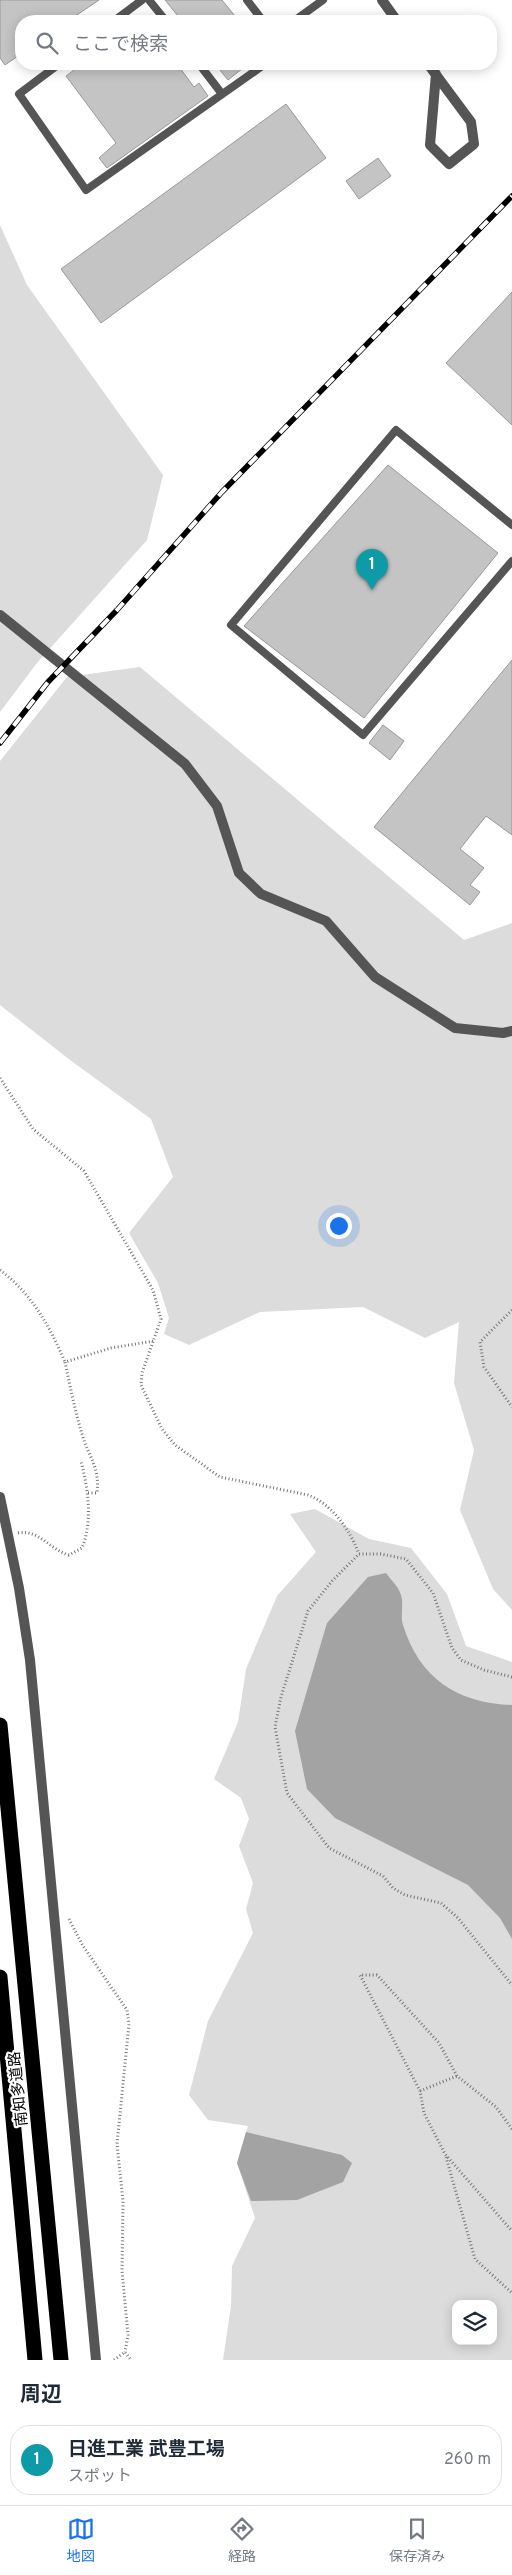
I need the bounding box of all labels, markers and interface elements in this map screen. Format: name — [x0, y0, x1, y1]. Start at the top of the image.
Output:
search box — [15, 15, 497, 70]
icon: search — [33, 29, 61, 57]
text: ここで検索 — [73, 33, 168, 57]
pin: 1 — [356, 549, 388, 590]
your location — [326, 1213, 352, 1239]
street label: 南知多道路 — [6, 2051, 33, 2127]
map controls — [452, 2300, 497, 2345]
button: layers — [452, 2300, 497, 2345]
text: 周辺 — [20, 2382, 62, 2409]
text: 日進工業 武豊工場 — [68, 2438, 225, 2462]
text: 1 — [34, 2450, 40, 2470]
text: 260 m — [444, 2450, 491, 2470]
text: スポット — [68, 2467, 132, 2487]
tab: 地図 — [67, 2515, 95, 2566]
tab: 経路 — [228, 2515, 256, 2566]
tab: 保存済み — [389, 2515, 445, 2566]

